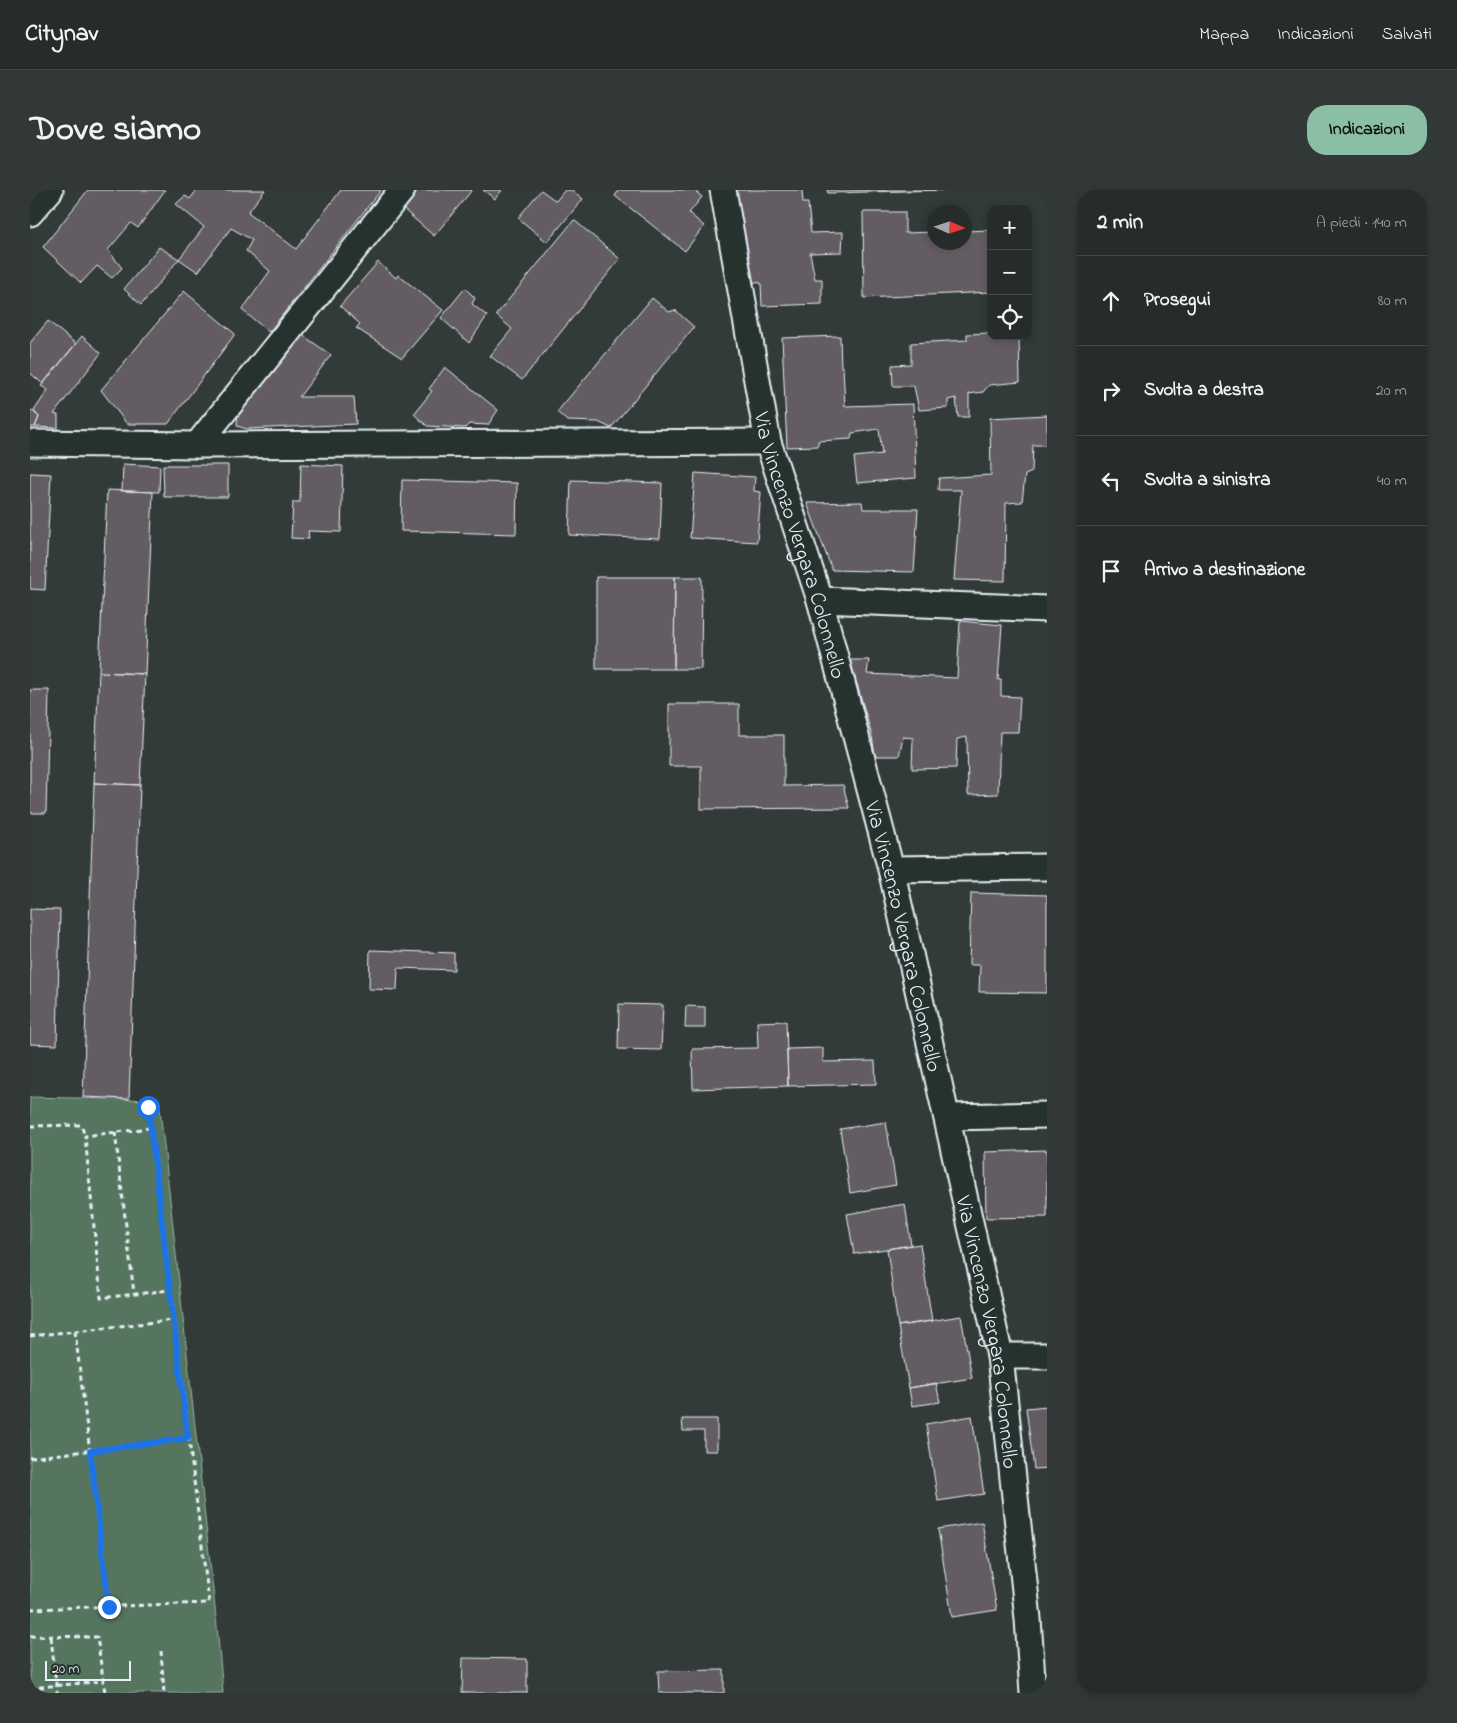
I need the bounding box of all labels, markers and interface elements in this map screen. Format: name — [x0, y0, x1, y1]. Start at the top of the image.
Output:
text: Citynav — [25, 17, 98, 52]
text: Mappa — [1199, 22, 1249, 48]
text: Indicazioni — [1277, 22, 1354, 48]
text: Salvati — [1382, 22, 1432, 48]
text: Dove siamo — [30, 105, 201, 156]
button: Indicazioni — [1307, 105, 1427, 155]
north arrow — [927, 205, 972, 250]
map controls — [987, 205, 1032, 340]
button: + — [987, 205, 1032, 250]
text: 2 min — [1097, 208, 1143, 238]
text: A piedi · 140 m — [1316, 211, 1407, 235]
button: − — [987, 250, 1032, 295]
icon: ahead — [1097, 287, 1125, 315]
text: Prosegui — [1144, 287, 1211, 314]
text: 80 m — [1378, 289, 1407, 313]
button: locate — [987, 295, 1032, 340]
icon: right — [1097, 377, 1125, 405]
text: Svolta a destra — [1144, 377, 1264, 404]
text: 20 m — [1376, 379, 1407, 403]
street label: Via Vincenzo Vergara Colonnello — [744, 409, 853, 683]
icon: left — [1097, 467, 1125, 495]
text: Svolta a sinistra — [1144, 467, 1271, 494]
text: 40 m — [1377, 469, 1407, 493]
icon: arrive — [1097, 557, 1125, 585]
text: Arrivo a destinazione — [1144, 557, 1305, 584]
street label: Via Vincenzo Vergara Colonnello — [854, 797, 949, 1075]
route start — [137, 1096, 160, 1119]
street label: Via Vincenzo Vergara Colonnello — [945, 1192, 1025, 1470]
route end — [98, 1596, 121, 1619]
scale bar — [45, 1658, 131, 1681]
text: 20 m — [52, 1659, 79, 1680]

